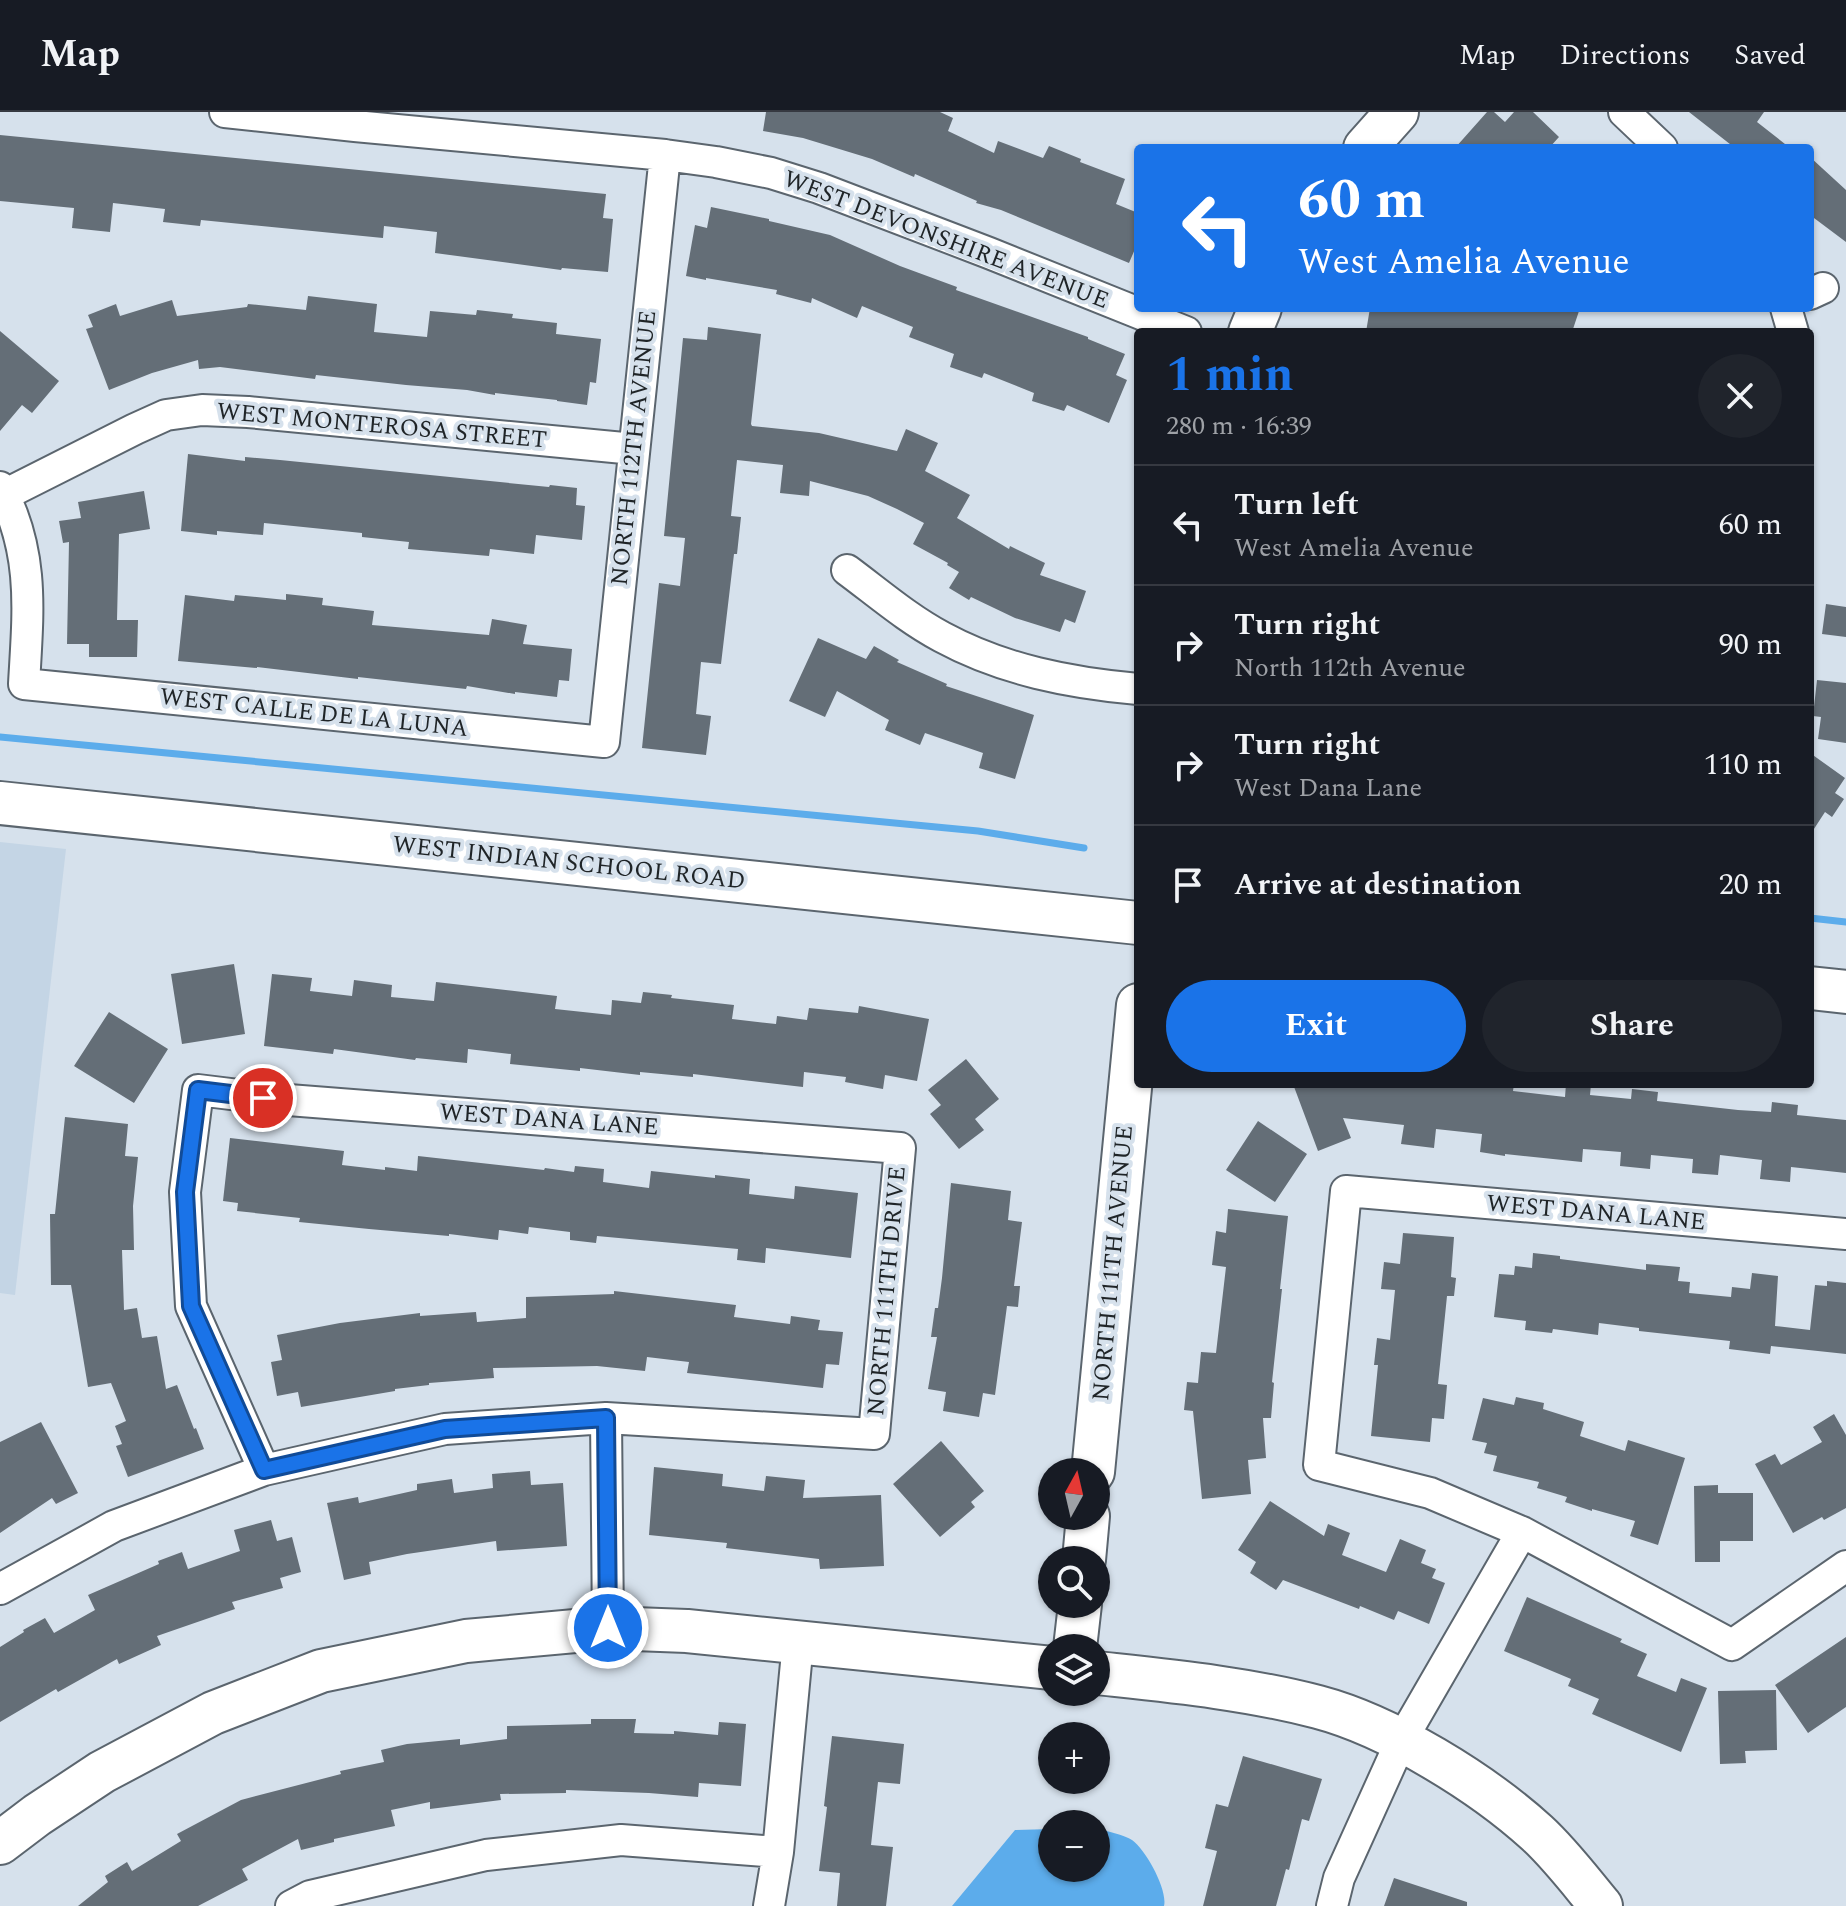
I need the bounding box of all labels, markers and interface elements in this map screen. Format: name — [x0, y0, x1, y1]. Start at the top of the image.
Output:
text: Map — [40, 26, 120, 84]
text: Map — [1459, 34, 1516, 77]
text: Directions — [1560, 34, 1690, 77]
text: Saved — [1734, 34, 1806, 77]
text: 60 m — [1298, 158, 1425, 243]
street label: WEST DEVONSHIRE AVENUE — [778, 161, 1114, 319]
icon: left — [1166, 176, 1270, 280]
text: West Amelia Avenue — [1298, 235, 1630, 290]
street label: NORTH 112TH AVENUE — [602, 309, 666, 587]
text: 1 min — [1166, 339, 1294, 412]
button: close — [1698, 354, 1782, 438]
street label: WEST MONTEROSA STREET — [215, 394, 549, 458]
text: 280 m · 16:39 — [1166, 406, 1312, 446]
text: Turn left — [1234, 482, 1359, 528]
text: 60 m — [1719, 502, 1782, 548]
icon: left — [1166, 503, 1210, 547]
text: West Amelia Avenue — [1234, 528, 1474, 568]
text: Turn right — [1234, 602, 1380, 648]
text: 90 m — [1719, 622, 1782, 668]
icon: right — [1166, 623, 1210, 667]
text: North 112th Avenue — [1234, 648, 1466, 688]
street label: WEST CALLE DE LA LUNA — [158, 679, 470, 747]
text: Turn right — [1234, 722, 1380, 768]
text: 110 m — [1704, 742, 1782, 788]
icon: right — [1166, 743, 1210, 787]
text: West Dana Lane — [1234, 768, 1422, 808]
street label: WEST INDIAN SCHOOL ROAD — [391, 827, 747, 899]
text: Arrive at destination — [1234, 862, 1521, 908]
text: 20 m — [1719, 862, 1782, 908]
icon: arrive — [1166, 863, 1210, 907]
button: Exit — [1166, 980, 1466, 1072]
button: Share — [1482, 980, 1782, 1072]
pin — [229, 1064, 297, 1132]
icon: arrive — [241, 1076, 285, 1120]
street label: WEST DANA LANE — [438, 1094, 660, 1146]
street label: NORTH 111TH AVENUE — [1083, 1124, 1143, 1402]
street label: NORTH 111TH DRIVE — [858, 1165, 916, 1417]
street label: WEST DANA LANE — [1485, 1185, 1707, 1241]
north arrow — [1038, 1458, 1110, 1530]
map controls — [1038, 1458, 1110, 1882]
button: search — [1038, 1546, 1110, 1618]
position arrow — [566, 1586, 650, 1670]
button: layers — [1038, 1634, 1110, 1706]
button: + — [1038, 1722, 1110, 1794]
button: − — [1038, 1810, 1110, 1882]

